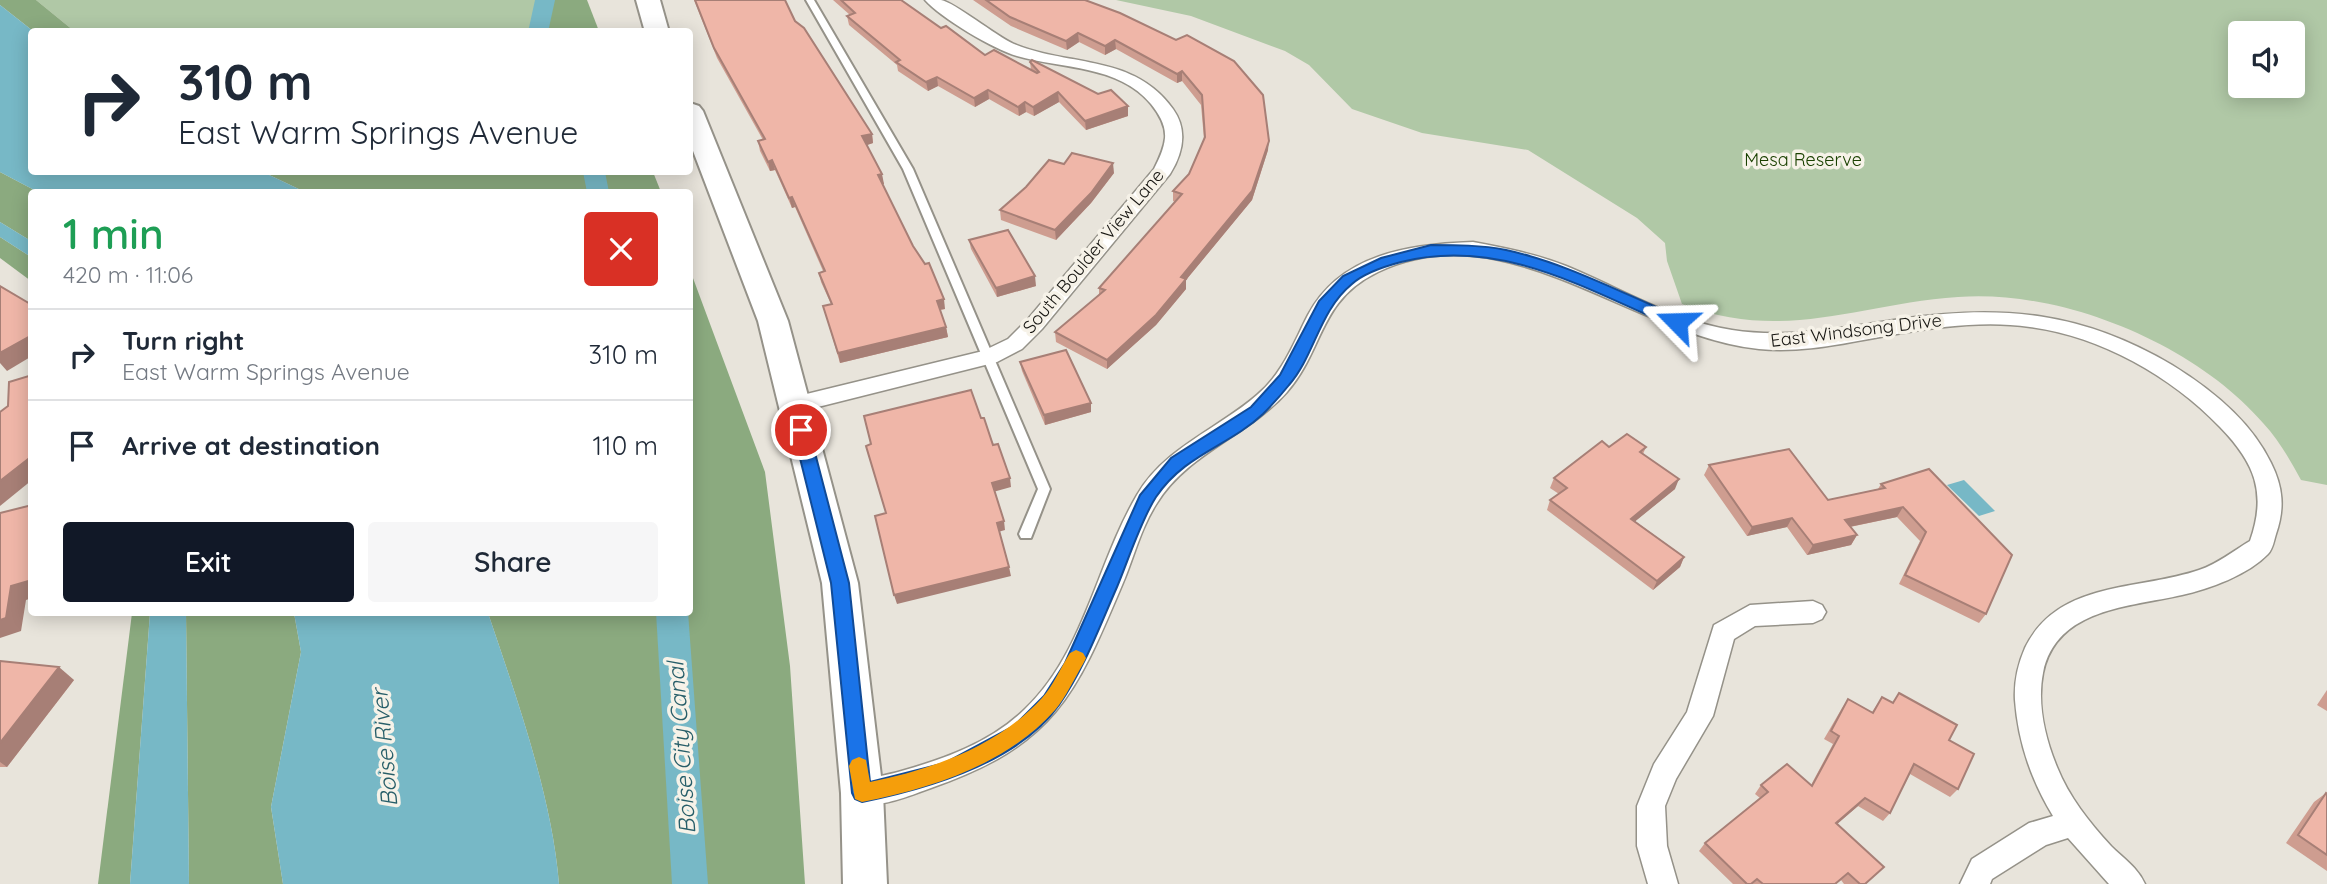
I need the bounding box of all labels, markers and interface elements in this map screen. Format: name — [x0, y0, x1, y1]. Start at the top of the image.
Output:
map controls — [2228, 21, 2305, 98]
button: sound — [2228, 21, 2305, 98]
text: 310 m — [178, 51, 312, 112]
icon: right — [63, 56, 154, 147]
text: East Warm Springs Avenue — [178, 112, 578, 152]
park label: Mesa Reserve — [1744, 148, 1862, 171]
street label: South Boulder View Lane — [1017, 164, 1169, 338]
text: 1 min — [63, 207, 164, 260]
button: close — [584, 212, 658, 286]
text: 420 m · 11:06 — [63, 260, 193, 289]
position arrow — [1640, 285, 1714, 359]
street label: East Windsong Drive — [1769, 308, 1943, 352]
text: Turn right — [122, 324, 244, 357]
icon: right — [63, 336, 101, 374]
text: 310 m — [588, 338, 658, 371]
text: East Warm Springs Avenue — [122, 357, 410, 386]
pin — [771, 400, 831, 460]
icon: arrive — [782, 411, 820, 449]
icon: arrive — [63, 427, 101, 465]
text: Arrive at destination — [122, 429, 380, 462]
text: 110 m — [592, 429, 658, 462]
button: Exit — [63, 522, 354, 602]
button: Share — [368, 522, 658, 602]
water label: Boise City Canal — [660, 658, 701, 835]
water label: Boise River — [364, 685, 404, 808]

